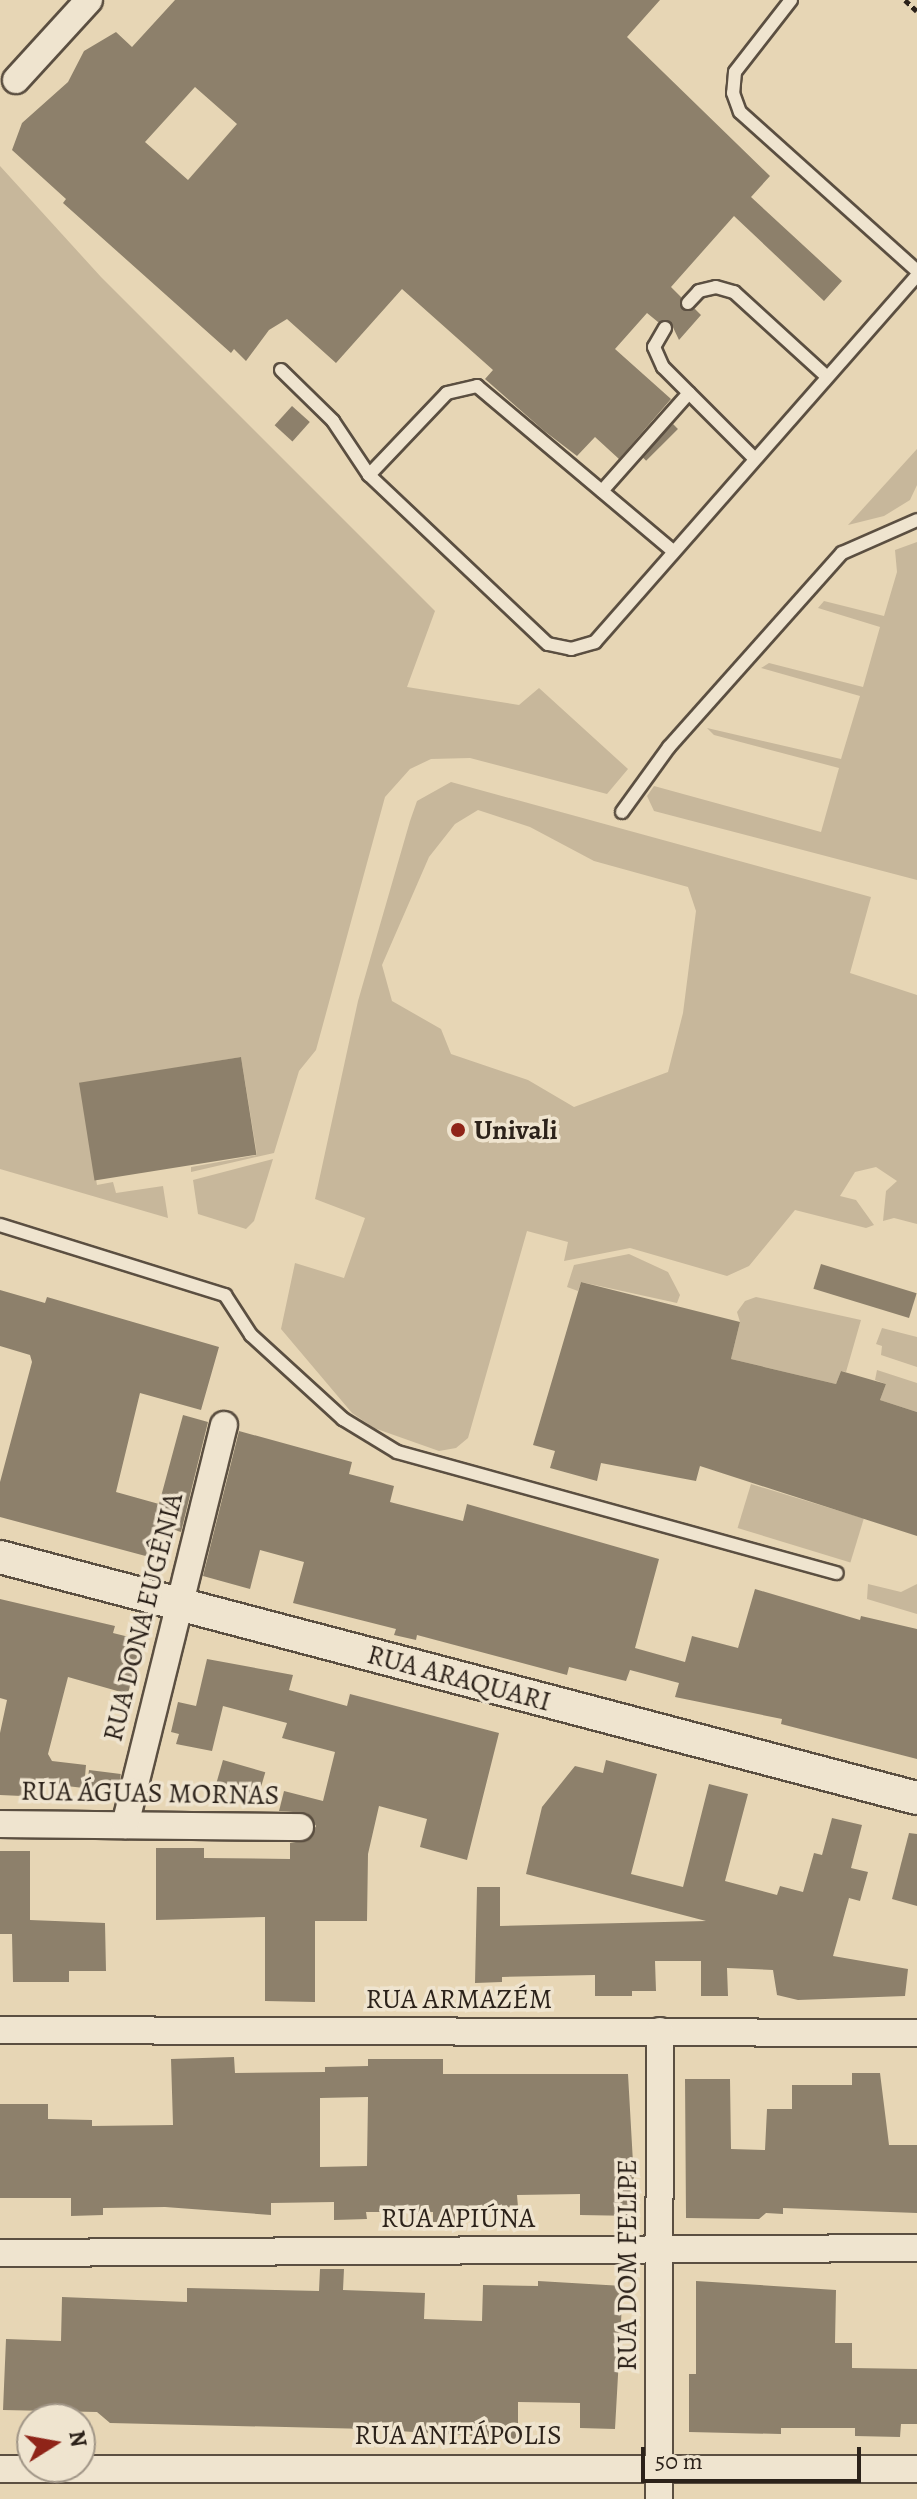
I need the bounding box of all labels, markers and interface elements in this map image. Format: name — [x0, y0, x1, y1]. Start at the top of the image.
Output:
place label: Univali — [474, 1113, 558, 1147]
marker: Univali — [449, 1121, 467, 1139]
street label: RUA DONA EUGÊNIA — [96, 1489, 190, 1745]
street label: RUA ARAQUARI — [364, 1637, 554, 1719]
street label: RUA ÁGUAS MORNAS — [20, 1774, 280, 1812]
street label: RUA ARMAZÉM — [366, 1982, 552, 2016]
street label: RUA DOM FELIPE — [610, 2159, 644, 2371]
street label: RUA APIÚNA — [381, 2201, 535, 2235]
north arrow — [16, 2403, 96, 2483]
street label: RUA ANITÁPOLIS — [354, 2418, 562, 2452]
text: N — [61, 2428, 94, 2450]
scale bar — [645, 2431, 865, 2481]
text: 50 m — [655, 2445, 703, 2477]

